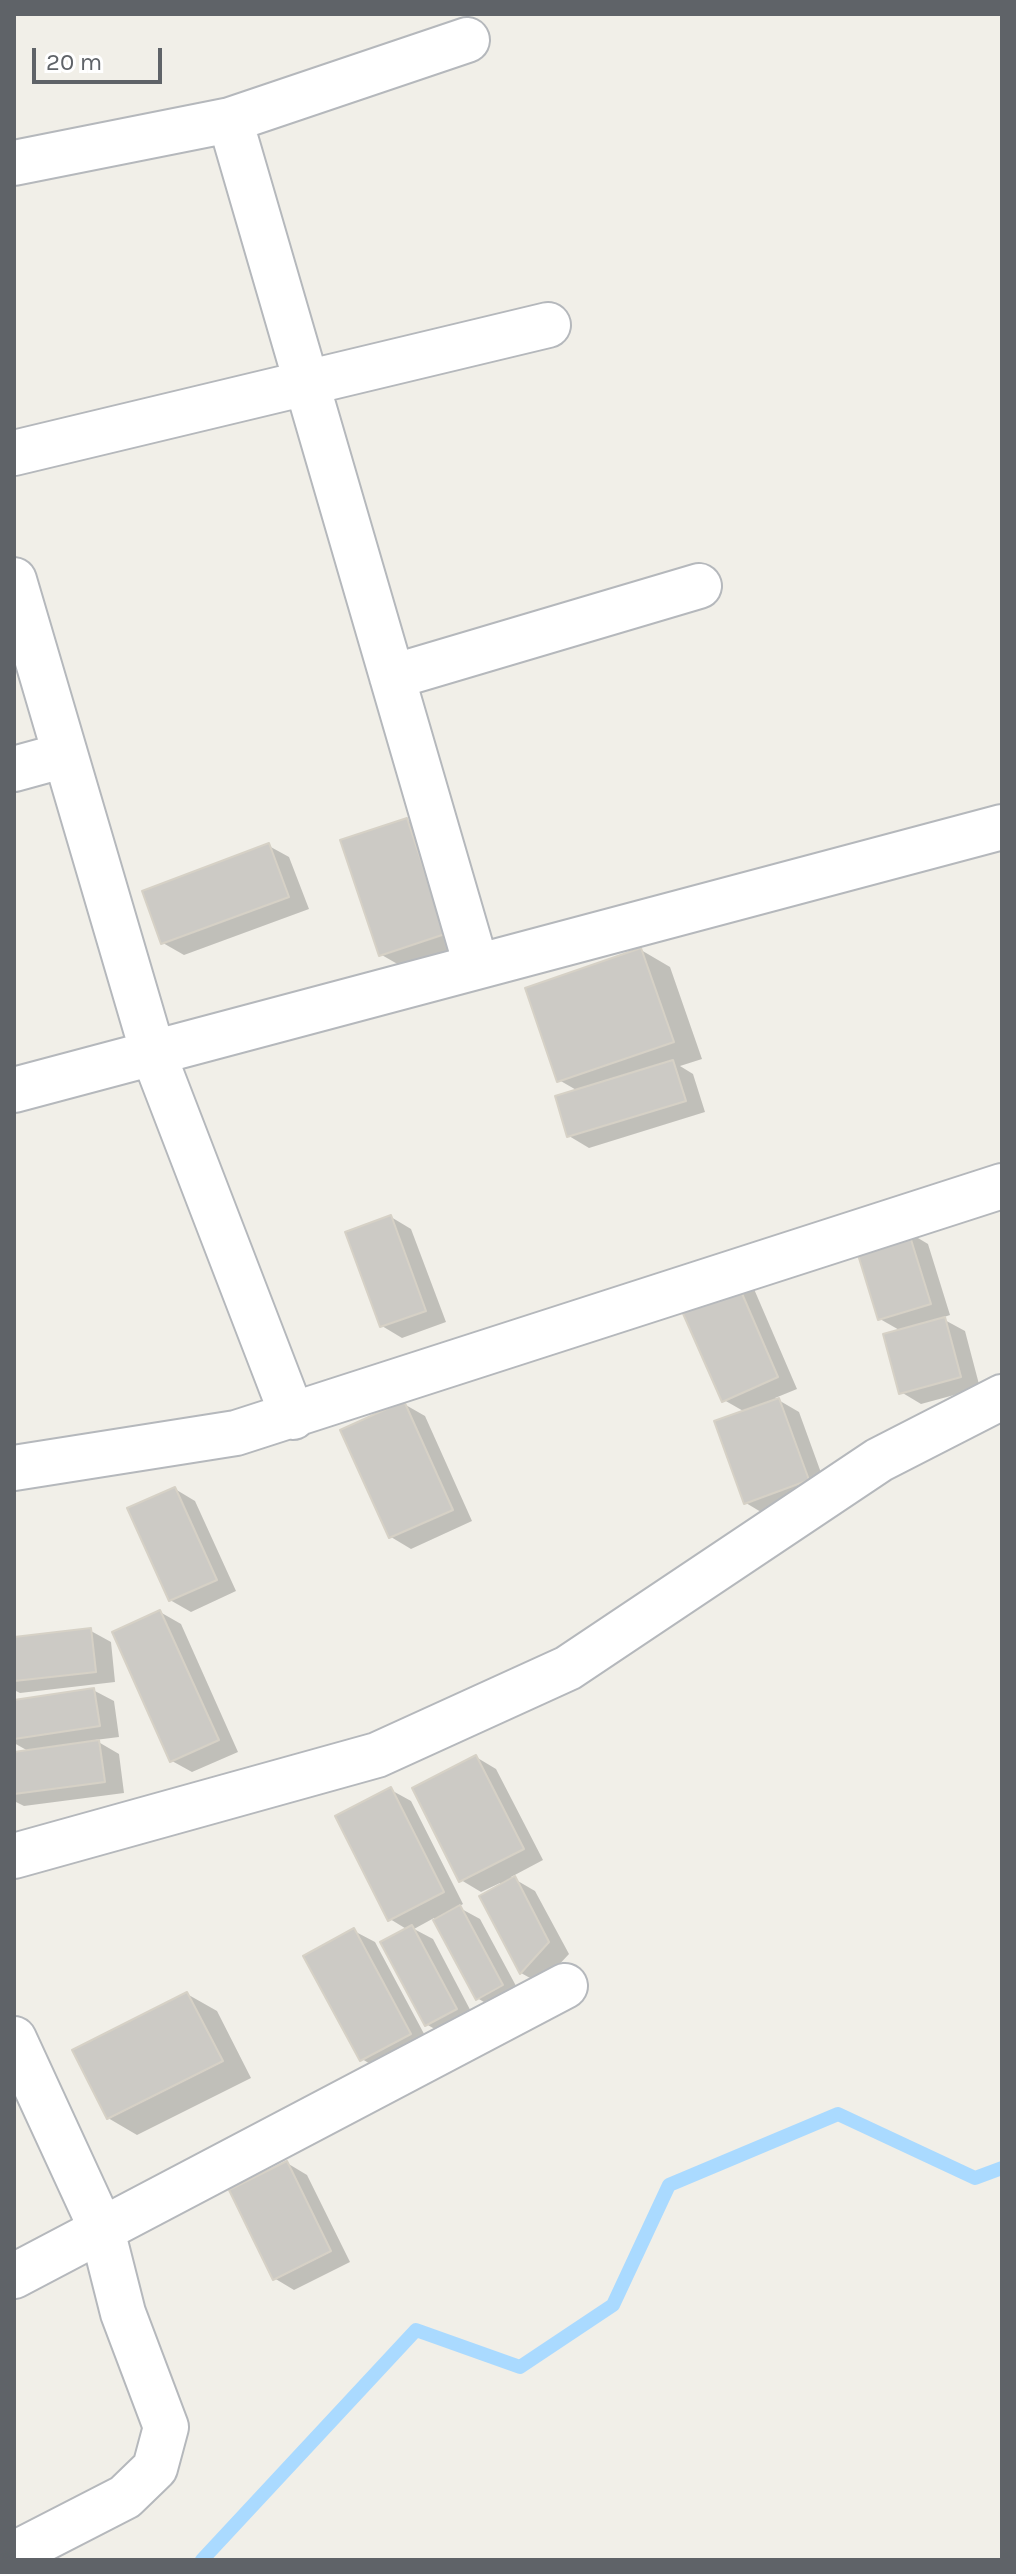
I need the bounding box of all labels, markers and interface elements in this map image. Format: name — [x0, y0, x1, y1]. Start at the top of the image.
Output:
scale bar — [36, 32, 166, 82]
text: 20 m — [46, 48, 102, 76]

